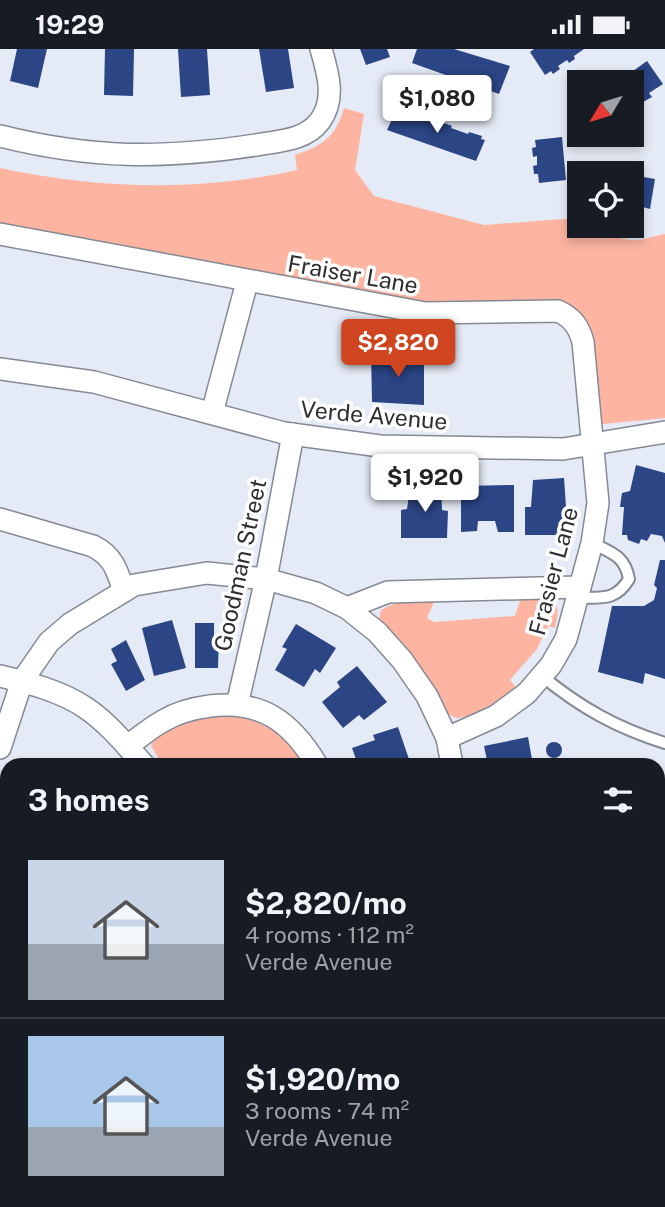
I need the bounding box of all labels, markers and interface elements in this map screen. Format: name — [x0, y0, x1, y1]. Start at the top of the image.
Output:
text: 19:29 — [35, 9, 104, 40]
north arrow — [567, 70, 644, 147]
map controls — [567, 70, 644, 238]
pin: $1,080 — [380, 76, 494, 135]
text: $1,080 — [399, 84, 475, 111]
button: locate — [567, 161, 644, 238]
street label: Fraiser Lane — [286, 249, 420, 299]
pin: $2,820 — [341, 319, 455, 379]
text: $2,820 — [357, 328, 439, 355]
street label: Verde Avenue — [299, 395, 449, 435]
pin: $1,920 — [368, 455, 482, 514]
text: $1,920 — [387, 463, 463, 490]
street label: Goodman Street — [209, 476, 271, 654]
street label: Frasier Lane — [523, 504, 583, 638]
icon: filters — [599, 781, 637, 819]
text: 3 homes — [28, 782, 150, 818]
text: $2,820/mo — [245, 885, 407, 921]
icon: home — [84, 888, 168, 972]
text: 4 rooms · 112 m² — [245, 921, 414, 948]
text: Verde Avenue — [245, 948, 392, 975]
text: $1,920/mo — [245, 1061, 400, 1097]
icon: home — [84, 1064, 168, 1148]
text: 3 rooms · 74 m² — [245, 1097, 409, 1124]
text: Verde Avenue — [245, 1124, 392, 1151]

